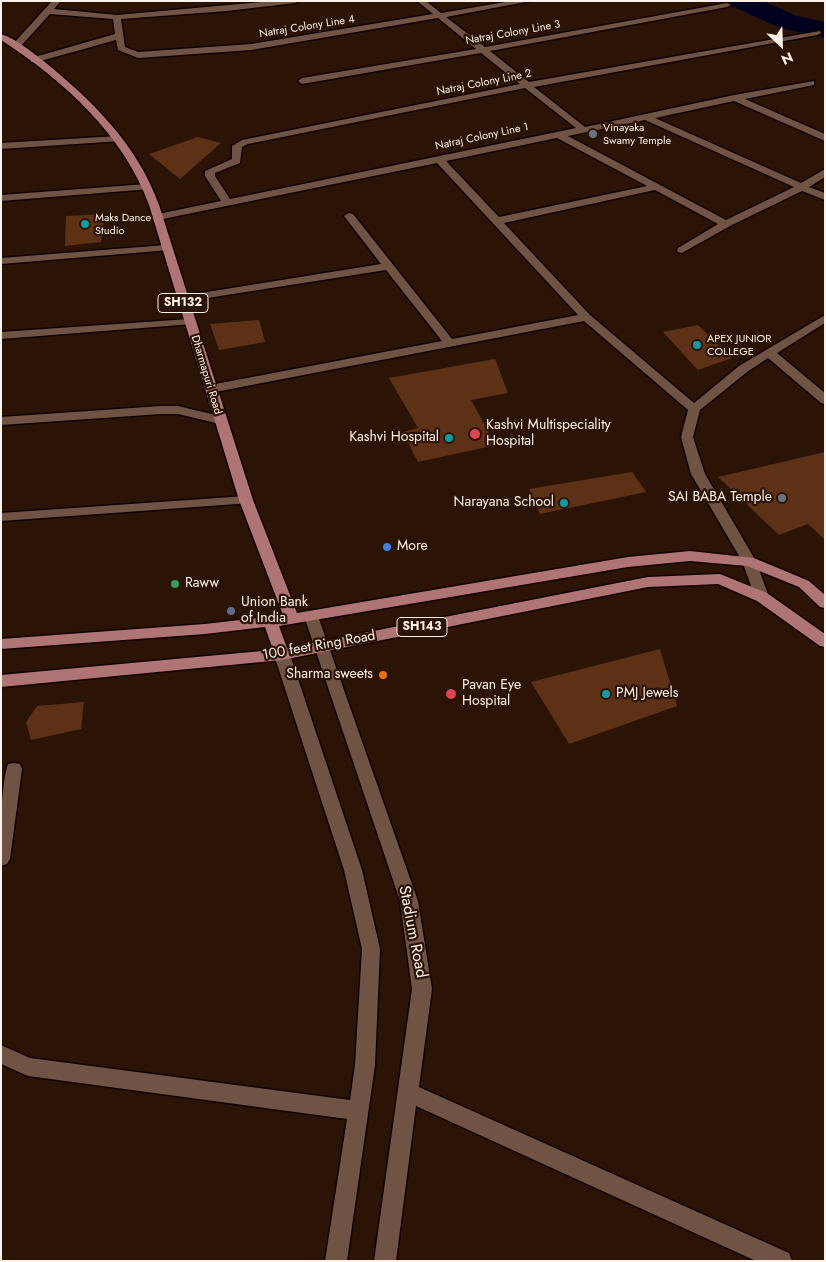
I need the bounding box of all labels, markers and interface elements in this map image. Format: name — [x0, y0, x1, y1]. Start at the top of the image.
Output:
street label: Natraj Colony Line 4 — [258, 13, 356, 41]
street label: Natraj Colony Line 3 — [465, 18, 561, 48]
north arrow — [756, 20, 806, 70]
text: N — [778, 47, 796, 70]
street label: Natraj Colony Line 2 — [435, 67, 533, 99]
street label: Natraj Colony Line 1 — [434, 121, 530, 153]
place label: Vinayaka Swamy Temple — [603, 121, 671, 147]
marker: Vinayaka Swamy Temple — [587, 128, 599, 140]
place label: Maks Dance Studio — [95, 211, 151, 237]
marker: Maks Dance Studio — [79, 218, 91, 230]
road number: SH132 — [158, 294, 208, 312]
place label: APEX JUNIOR COLLEGE — [707, 332, 771, 358]
street label: Dharmapuri Road — [188, 334, 224, 416]
marker: APEX JUNIOR COLLEGE — [691, 339, 703, 351]
place label: Kashvi Multispeciality Hospital — [486, 418, 611, 451]
marker: Kashvi Multispeciality Hospital — [468, 427, 482, 441]
place label: Kashvi Hospital — [349, 430, 439, 446]
marker: Kashvi Hospital — [443, 432, 455, 444]
place label: SAI BABA Temple — [668, 490, 772, 506]
marker: SAI BABA Temple — [776, 492, 788, 504]
place label: Narayana School — [454, 495, 554, 511]
marker: Narayana School — [558, 497, 570, 509]
place label: More — [397, 539, 428, 555]
marker: More — [381, 541, 393, 553]
place label: Raww — [185, 576, 219, 592]
marker: Raww — [169, 578, 181, 590]
place label: Union Bank of India — [241, 595, 308, 628]
marker: Union Bank of India — [225, 605, 237, 617]
road number: SH143 — [397, 618, 447, 636]
street label: 100 feet Ring Road — [261, 628, 377, 664]
place label: Sharma sweets — [286, 667, 373, 683]
marker: Sharma sweets — [377, 669, 389, 681]
place label: Pavan Eye Hospital — [462, 678, 521, 710]
place label: PMJ Jewels — [616, 686, 678, 702]
marker: Pavan Eye Hospital — [444, 687, 458, 701]
marker: PMJ Jewels — [600, 688, 612, 700]
street label: Stadium Road — [394, 884, 430, 980]

